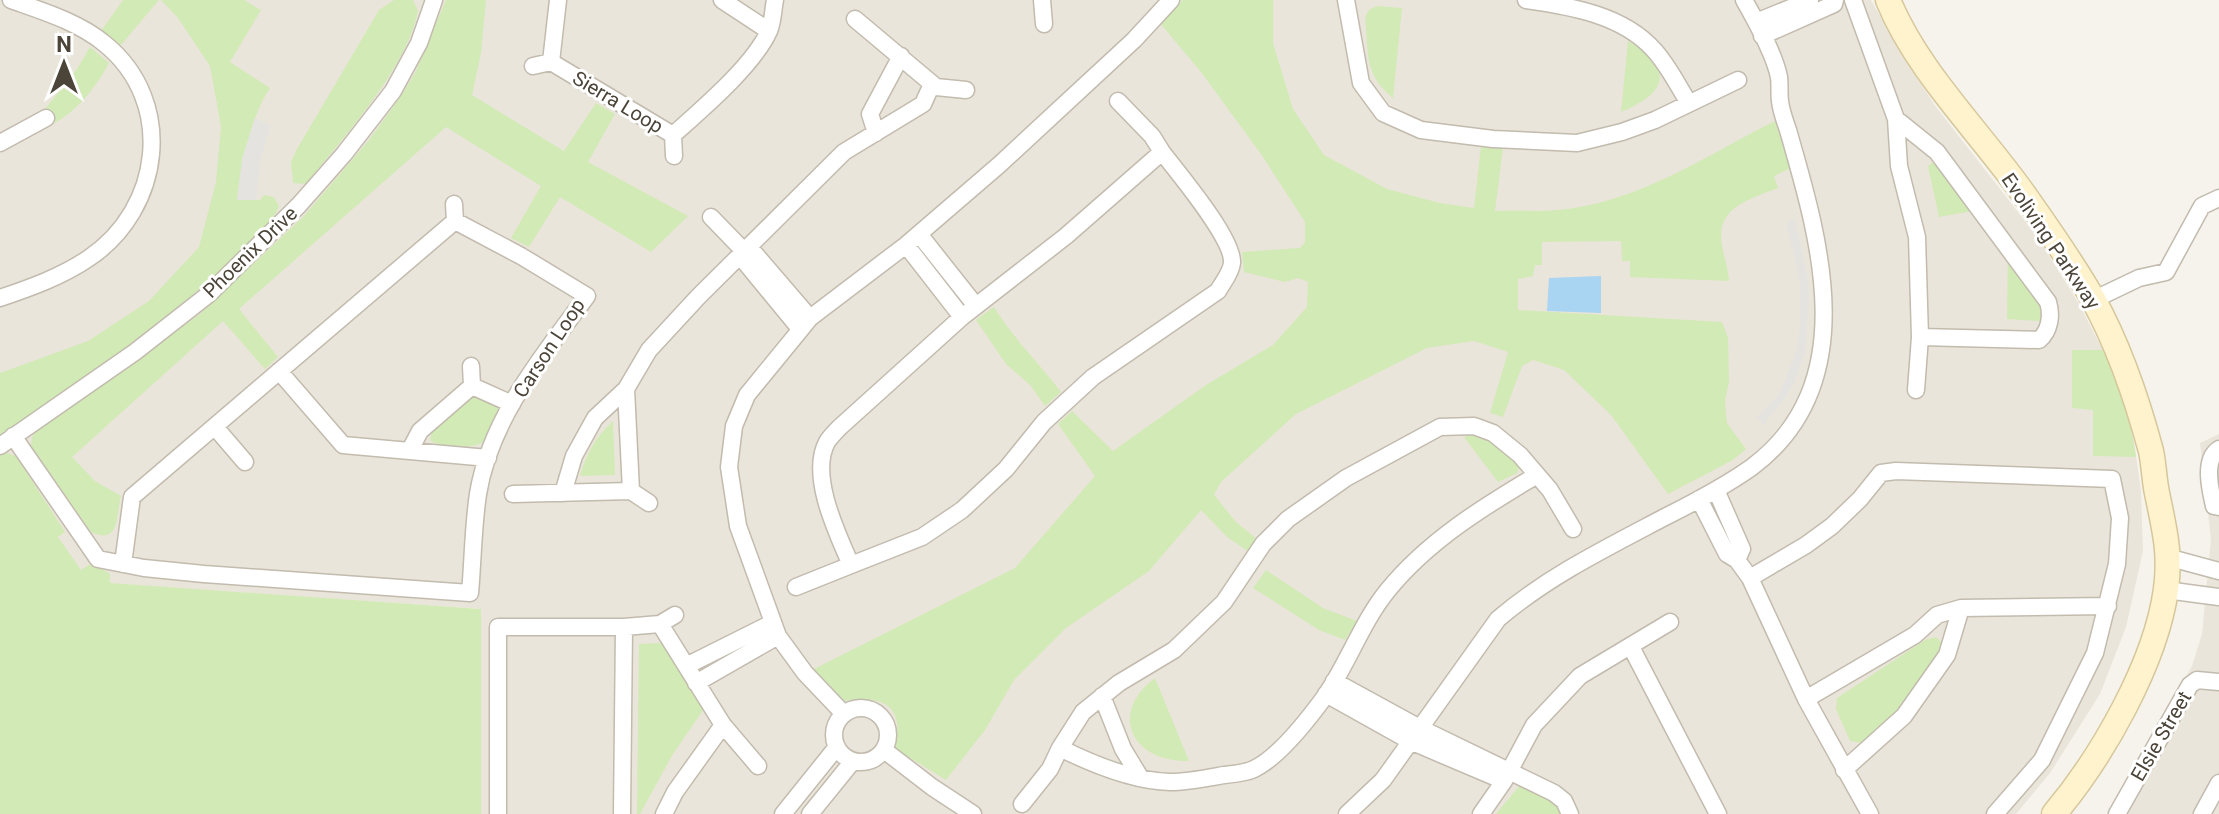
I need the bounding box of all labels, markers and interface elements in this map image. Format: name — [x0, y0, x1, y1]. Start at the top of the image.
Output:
north arrow — [24, 24, 104, 104]
text: N — [56, 32, 72, 57]
street label: Sierra Loop — [568, 66, 668, 138]
street label: Evoliving Parkway — [1997, 168, 2106, 314]
street label: Phoenix Drive — [198, 201, 302, 303]
street label: Carson Loop — [508, 294, 590, 402]
street label: Elsie Street — [2126, 687, 2196, 785]

